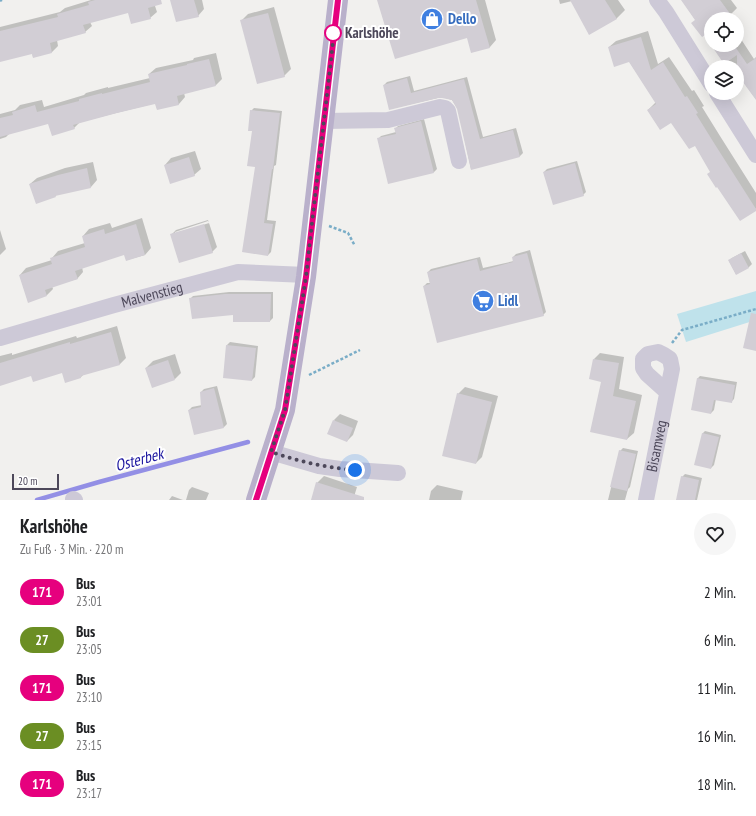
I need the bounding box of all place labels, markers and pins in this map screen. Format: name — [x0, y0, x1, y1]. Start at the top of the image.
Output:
shop icon: Dello — [419, 6, 445, 32]
place label: Dello — [448, 9, 477, 28]
place label: Karlshöhe — [345, 23, 399, 42]
marker: Karlshöhe — [324, 24, 342, 42]
supermarket icon: Lidl — [470, 288, 496, 314]
place label: Lidl — [498, 291, 518, 310]

